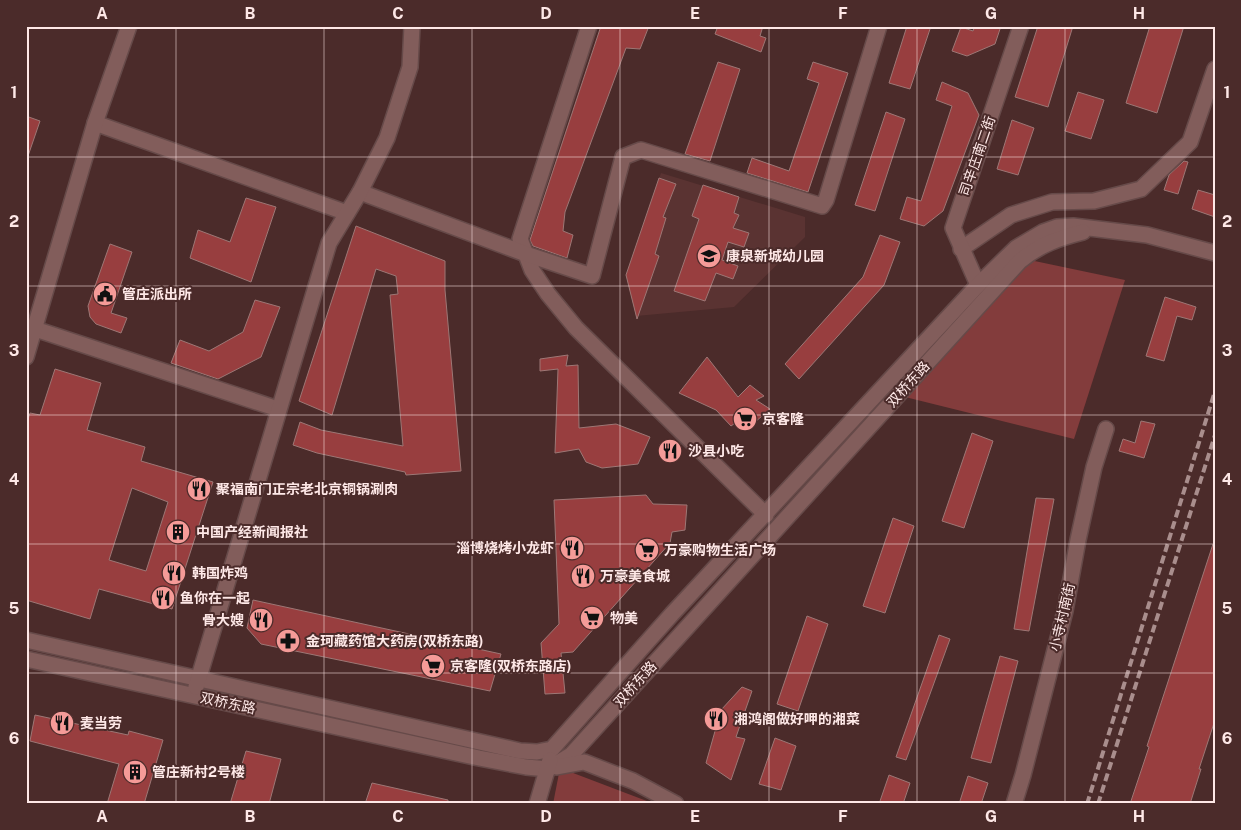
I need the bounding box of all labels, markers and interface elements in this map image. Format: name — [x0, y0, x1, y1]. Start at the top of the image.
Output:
text: A — [96, 4, 108, 23]
text: B — [245, 4, 256, 23]
text: C — [392, 4, 404, 23]
text: D — [540, 4, 552, 23]
text: E — [690, 4, 700, 23]
text: F — [838, 4, 848, 23]
text: G — [985, 4, 997, 23]
text: H — [1133, 4, 1145, 23]
text: 1 — [11, 83, 17, 102]
text: 1 — [1224, 83, 1230, 102]
street label: 司辛庄南二街 — [956, 114, 998, 198]
text: 2 — [9, 212, 19, 231]
text: 2 — [1222, 212, 1232, 231]
school or university icon: 康泉新城幼儿园 — [696, 243, 722, 269]
place label: 康泉新城幼儿园 — [726, 248, 824, 264]
public building icon: 管庄派出所 — [92, 281, 118, 307]
place label: 管庄派出所 — [122, 286, 192, 302]
text: 3 — [9, 341, 19, 360]
text: 3 — [1222, 341, 1232, 360]
street label: 双桥东路 — [883, 358, 933, 410]
supermarket icon: 京客隆 — [732, 406, 758, 432]
place label: 京客隆 — [762, 411, 804, 427]
restaurant icon: 沙县小吃 — [657, 438, 683, 464]
place label: 沙县小吃 — [688, 443, 744, 459]
text: 4 — [9, 470, 20, 489]
text: 4 — [1222, 470, 1233, 489]
restaurant icon: 聚福南门正宗老北京铜锅涮肉 — [186, 476, 212, 502]
place label: 聚福南门正宗老北京铜锅涮肉 — [216, 481, 398, 497]
building icon: 中国产经新闻报社 — [165, 519, 191, 545]
place label: 中国产经新闻报社 — [196, 524, 308, 540]
restaurant icon: 淄博烧烤小龙虾 — [559, 535, 585, 561]
supermarket icon: 万豪购物生活广场 — [634, 537, 660, 563]
place label: 淄博烧烤小龙虾 — [456, 540, 554, 556]
place label: 万豪购物生活广场 — [664, 542, 776, 558]
restaurant icon: 韩国炸鸡 — [161, 560, 187, 586]
restaurant icon: 万豪美食城 — [570, 563, 596, 589]
place label: 韩国炸鸡 — [192, 565, 248, 581]
place label: 万豪美食城 — [600, 568, 670, 584]
street label: 小寺村南街 — [1046, 581, 1078, 653]
restaurant icon: 鱼你在一起 — [150, 585, 176, 611]
place label: 鱼你在一起 — [180, 590, 250, 606]
text: 5 — [9, 599, 20, 618]
text: 5 — [1222, 599, 1233, 618]
supermarket icon: 物美 — [579, 605, 605, 631]
restaurant icon: 骨大嫂 — [248, 607, 274, 633]
place label: 物美 — [610, 610, 638, 626]
place label: 骨大嫂 — [202, 612, 244, 628]
pharmacy icon: 金珂藏药馆大药房(双桥东路) — [275, 628, 301, 654]
place label: 金珂藏药馆大药房(双桥东路) — [306, 633, 483, 649]
supermarket icon: 京客隆(双桥东路店) — [420, 653, 446, 679]
place label: 京客隆(双桥东路店) — [450, 658, 571, 674]
street label: 双桥东路 — [610, 658, 660, 710]
street label: 双桥东路 — [199, 689, 257, 717]
restaurant icon: 湘鸿阁做好呷的湘菜 — [703, 706, 729, 732]
restaurant icon: 麦当劳 — [49, 710, 75, 736]
place label: 湘鸿阁做好呷的湘菜 — [734, 711, 860, 727]
place label: 麦当劳 — [80, 715, 122, 731]
text: 6 — [9, 729, 19, 748]
text: 6 — [1222, 729, 1232, 748]
building icon: 管庄新村2号楼 — [122, 759, 148, 785]
place label: 管庄新村2号楼 — [152, 764, 245, 780]
text: A — [96, 807, 108, 826]
text: B — [245, 807, 256, 826]
text: C — [392, 807, 404, 826]
text: D — [540, 807, 552, 826]
text: E — [690, 807, 700, 826]
text: F — [838, 807, 848, 826]
text: G — [985, 807, 997, 826]
text: H — [1133, 807, 1145, 826]

